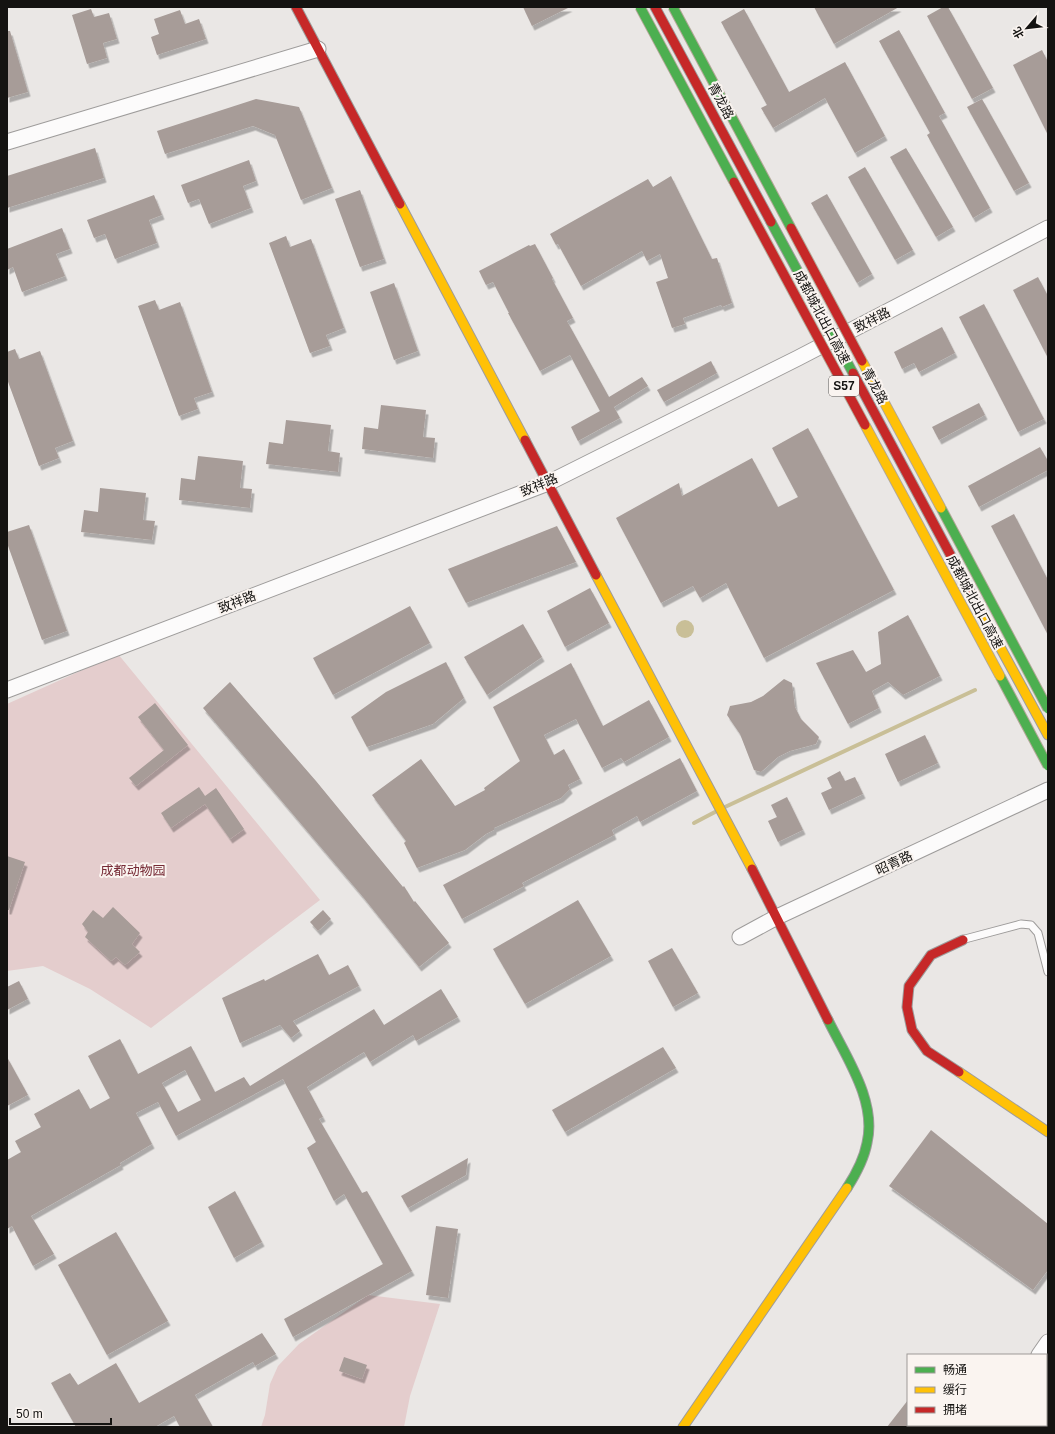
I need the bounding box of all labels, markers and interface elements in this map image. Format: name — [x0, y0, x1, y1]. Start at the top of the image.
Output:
north arrow — [1007, 8, 1047, 48]
text: 北 — [1010, 25, 1026, 40]
street label: 青龙路 — [705, 80, 737, 122]
street label: 成都城北出口高速 — [791, 268, 853, 366]
street label: 致祥路 — [851, 304, 893, 336]
street label: 青龙路 — [859, 365, 891, 407]
road number: S57 — [829, 376, 859, 396]
street label: 致祥路 — [518, 470, 560, 500]
street label: 成都城北出口高速 — [944, 553, 1006, 651]
street label: 致祥路 — [216, 588, 258, 616]
street label: 昭青路 — [873, 848, 915, 878]
park label: 成都动物园 — [100, 863, 166, 878]
legend — [907, 1354, 1047, 1426]
text: 畅通 — [943, 1363, 967, 1377]
text: 缓行 — [943, 1383, 967, 1397]
scale bar — [10, 1400, 111, 1426]
text: 拥堵 — [943, 1403, 967, 1417]
text: 50 m — [16, 1407, 43, 1421]

